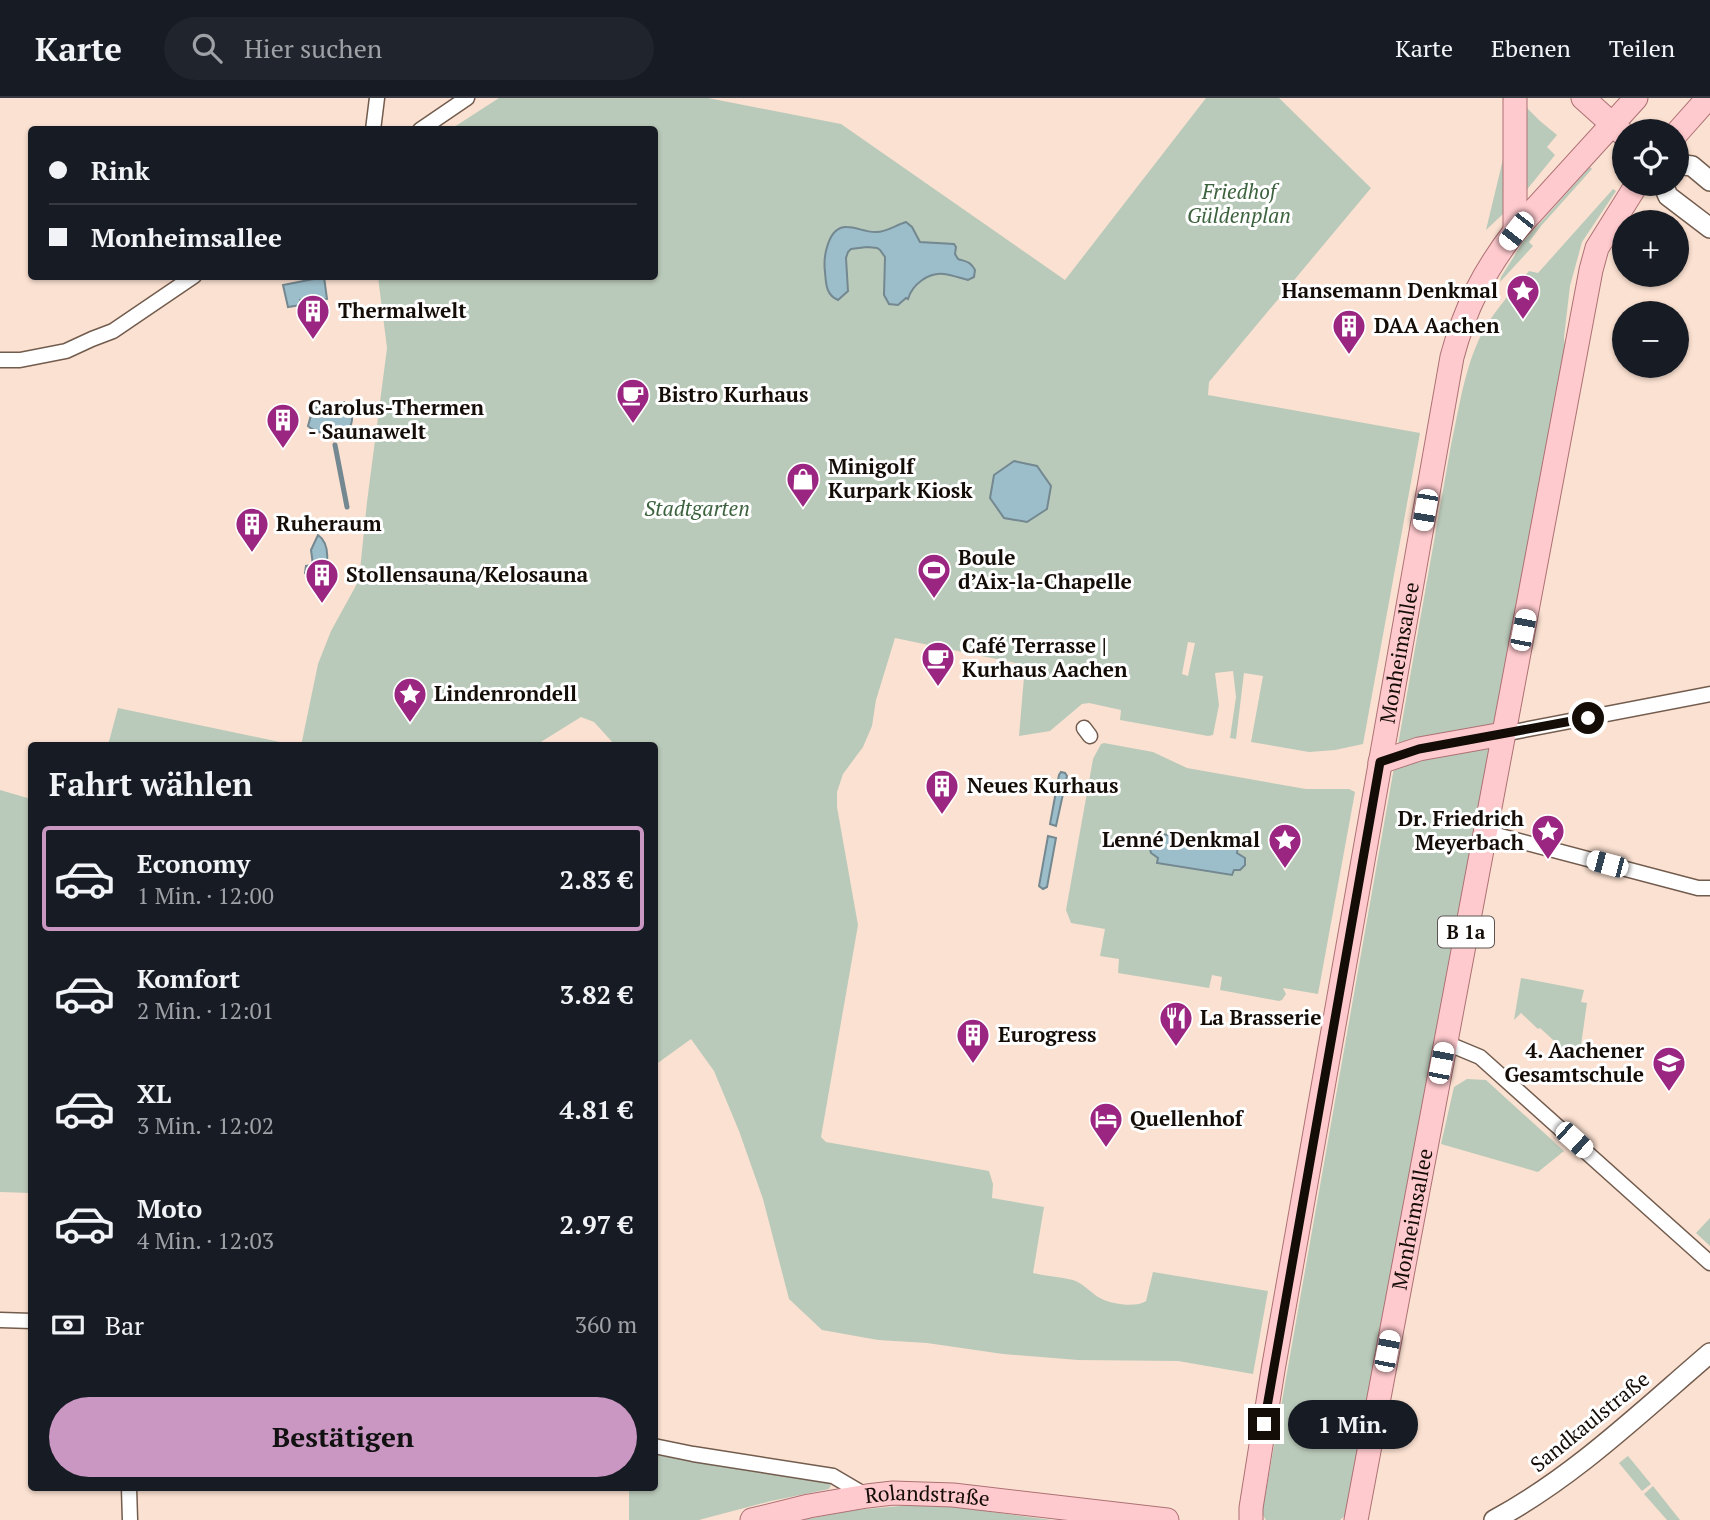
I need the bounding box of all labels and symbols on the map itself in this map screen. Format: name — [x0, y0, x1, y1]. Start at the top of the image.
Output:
park label: Friedhof Güldenplan — [1187, 177, 1291, 229]
car — [1495, 208, 1538, 254]
place icon: Hansemann Denkmal — [1504, 272, 1542, 321]
place label: Hansemann Denkmal — [1281, 276, 1498, 304]
building icon: Thermalwelt — [294, 292, 332, 341]
place label: Thermalwelt — [338, 296, 467, 324]
building icon: DAA Aachen — [1330, 307, 1368, 356]
place label: DAA Aachen — [1374, 311, 1500, 339]
cafe icon: Bistro Kurhaus — [614, 376, 652, 425]
place label: Bistro Kurhaus — [658, 380, 808, 408]
place label: Carolus-Thermen - Saunawelt — [308, 393, 484, 445]
building icon: Carolus-Thermen - Saunawelt — [264, 401, 302, 450]
place label: Minigolf Kurpark Kiosk — [828, 452, 973, 504]
shop icon: Minigolf Kurpark Kiosk — [784, 460, 822, 509]
car — [1412, 487, 1439, 533]
park label: Stadtgarten — [644, 494, 750, 522]
building icon: Ruheraum — [233, 505, 271, 554]
place label: Ruheraum — [276, 509, 382, 537]
place label: Boule d’Aix-la-Chapelle — [958, 543, 1132, 595]
sports icon: Boule d’Aix-la-Chapelle — [915, 551, 953, 600]
building icon: Stollensauna/Kelosauna — [303, 556, 341, 605]
place label: Stollensauna/Kelosauna — [346, 560, 588, 588]
street label: Monheimsallee — [1372, 580, 1425, 726]
car — [1509, 607, 1538, 653]
place label: Café Terrasse | Kurhaus Aachen — [962, 631, 1128, 683]
cafe icon: Café Terrasse | Kurhaus Aachen — [919, 639, 957, 688]
place icon: Lindenrondell — [391, 675, 429, 724]
place label: Lindenrondell — [434, 679, 577, 707]
route start — [1572, 702, 1604, 734]
building icon: Neues Kurhaus — [923, 767, 961, 816]
place label: Neues Kurhaus — [967, 771, 1118, 799]
place label: Dr. Friedrich Meyerbach — [1398, 804, 1525, 856]
place icon: Dr. Friedrich Meyerbach — [1529, 812, 1567, 861]
place icon: Lenné Denkmal — [1266, 821, 1304, 870]
place label: Lenné Denkmal — [1102, 825, 1260, 853]
car — [1584, 848, 1631, 880]
road number: B 1a — [1438, 916, 1494, 947]
restaurant icon: La Brasserie — [1157, 999, 1195, 1048]
place label: La Brasserie — [1200, 1003, 1322, 1031]
building icon: Eurogress — [954, 1016, 992, 1065]
place label: Eurogress — [998, 1020, 1096, 1048]
place label: 4. Aachener Gesamtschule — [1504, 1036, 1644, 1088]
car — [1427, 1040, 1456, 1086]
school or university icon: 4. Aachener Gesamtschule — [1650, 1044, 1688, 1093]
hotel icon: Quellenhof — [1087, 1100, 1125, 1149]
place label: Quellenhof — [1130, 1104, 1245, 1132]
car — [1552, 1118, 1597, 1162]
street label: Monheimsallee — [1385, 1146, 1439, 1292]
car — [1373, 1328, 1402, 1374]
street label: Sandkaulstraße — [1524, 1365, 1655, 1478]
callout: 1 Min. — [1288, 1400, 1418, 1448]
route end — [1248, 1408, 1280, 1440]
street label: Rolandstraße — [863, 1478, 991, 1512]

